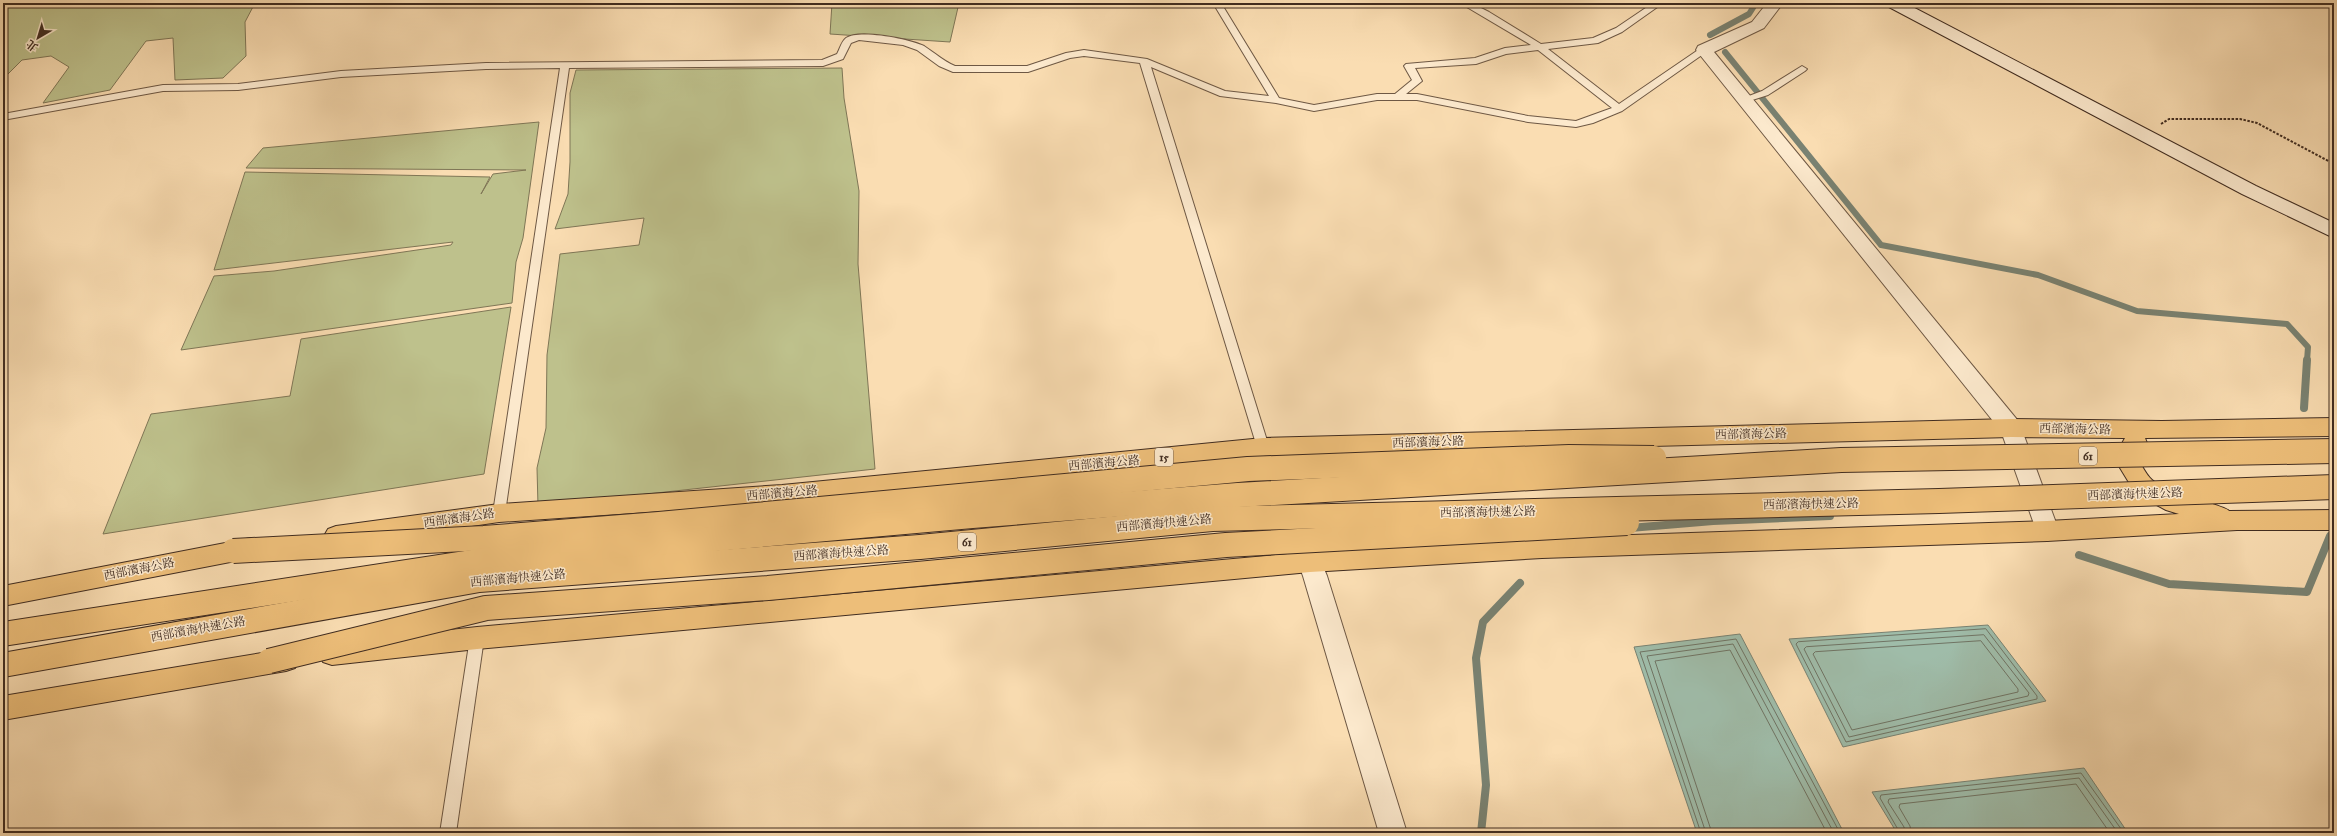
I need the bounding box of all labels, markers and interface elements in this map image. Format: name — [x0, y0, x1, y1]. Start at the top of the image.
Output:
north arrow — [18, 18, 58, 58]
text: 北 — [24, 37, 40, 54]
street label: 西部濱海公路 — [2039, 421, 2111, 437]
street label: 西部濱海公路 — [1715, 426, 1787, 442]
street label: 西部濱海公路 — [1392, 434, 1464, 450]
road number: 61 — [2079, 447, 2097, 465]
road number: 15 — [1155, 448, 1173, 466]
street label: 西部濱海公路 — [1068, 453, 1140, 473]
street label: 西部濱海公路 — [746, 483, 818, 503]
street label: 西部濱海快速公路 — [2087, 485, 2183, 503]
street label: 西部濱海快速公路 — [1763, 496, 1859, 512]
street label: 西部濱海快速公路 — [1440, 504, 1536, 520]
street label: 西部濱海公路 — [422, 506, 496, 530]
street label: 西部濱海快速公路 — [1116, 512, 1212, 534]
road number: 61 — [958, 533, 976, 551]
street label: 西部濱海快速公路 — [793, 543, 889, 563]
street label: 西部濱海公路 — [102, 555, 176, 583]
street label: 西部濱海快速公路 — [470, 567, 566, 589]
street label: 西部濱海快速公路 — [150, 614, 246, 644]

